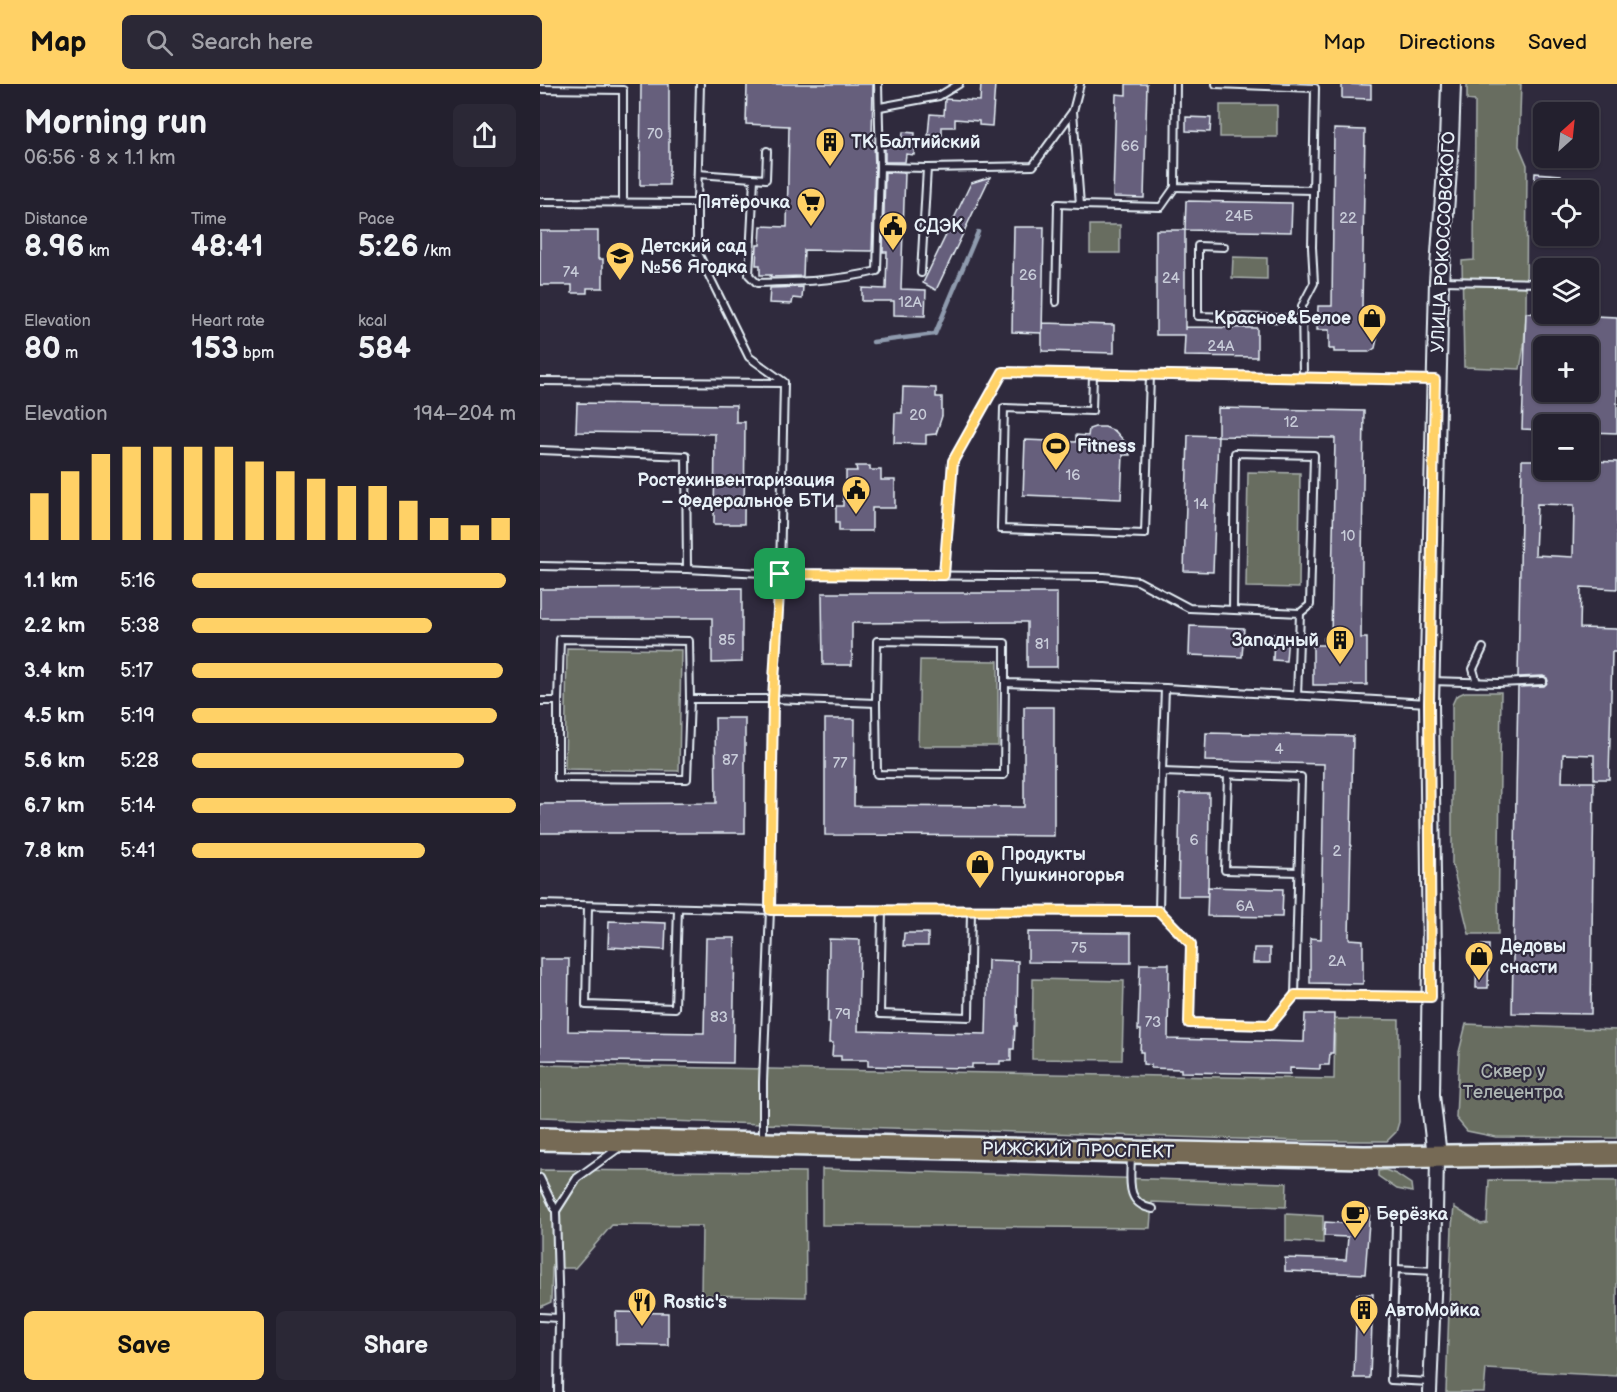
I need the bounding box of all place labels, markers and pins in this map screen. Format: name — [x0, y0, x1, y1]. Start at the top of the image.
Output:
building icon: ТК Балтийский — [814, 126, 846, 168]
place label: ТК Балтийский — [851, 132, 980, 153]
supermarket icon: Пятёрочка — [795, 186, 827, 228]
place label: Пятёрочка — [697, 192, 791, 213]
public building icon: СДЭК — [877, 210, 909, 252]
place label: СДЭК — [914, 216, 964, 237]
place label: Детский сад №56 Ягодка — [641, 236, 748, 278]
school or university icon: Детский сад №56 Ягодка — [604, 240, 636, 282]
shop icon: Красное&Белое — [1356, 302, 1388, 344]
place label: Красное&Белое — [1214, 308, 1351, 329]
sports icon: Fitness — [1040, 430, 1072, 472]
place label: Fitness — [1077, 436, 1136, 457]
place label: Ростехинвентаризация – Федеральное БТИ — [637, 470, 835, 512]
public building icon: Ростехинвентаризация – Федеральное БТИ — [840, 474, 872, 516]
pin — [754, 548, 805, 599]
building icon: Западный — [1324, 624, 1356, 666]
place label: Западный — [1232, 630, 1319, 651]
place label: Продукты Пушкиногорья — [1001, 844, 1125, 886]
shop icon: Продукты Пушкиногорья — [964, 848, 996, 890]
place label: Дедовы снасти — [1500, 936, 1566, 978]
shop icon: Дедовы снасти — [1463, 940, 1495, 982]
cafe icon: Берёзка — [1339, 1198, 1371, 1240]
place label: Берёзка — [1376, 1204, 1449, 1225]
restaurant icon: Rostic's — [626, 1286, 658, 1328]
place label: Rostic's — [663, 1292, 727, 1313]
building icon: АвтоМойка — [1348, 1294, 1380, 1336]
place label: АвтоМойка — [1384, 1300, 1480, 1321]

